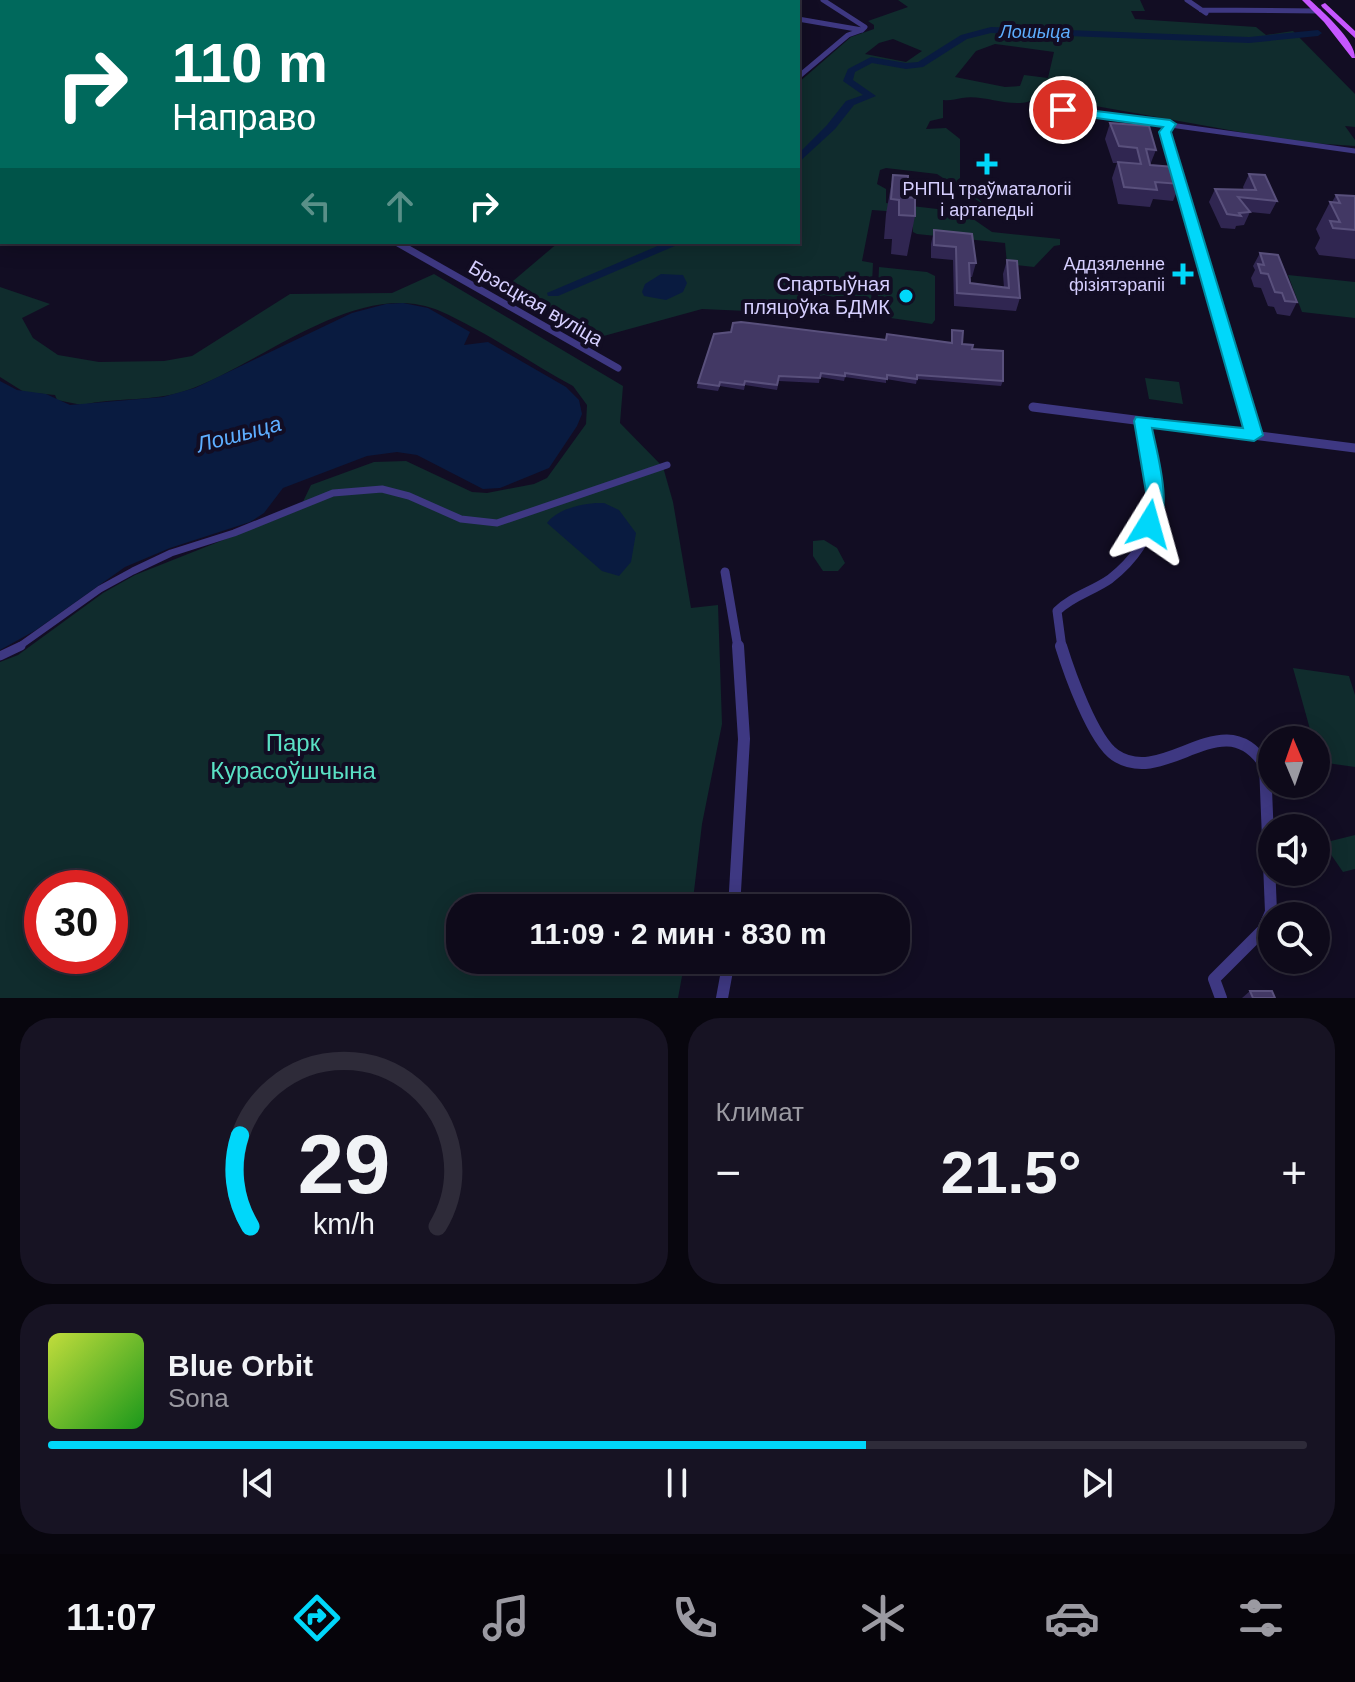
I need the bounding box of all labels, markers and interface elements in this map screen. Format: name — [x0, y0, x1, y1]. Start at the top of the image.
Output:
water label: Лошыца — [998, 22, 1071, 42]
text: 110 m — [172, 31, 328, 94]
icon: right — [40, 32, 144, 136]
pin — [1029, 76, 1097, 144]
icon: arrive — [1041, 88, 1085, 132]
text: Направо — [172, 97, 316, 138]
marker: РНПЦ траўматалогіі і артапедыі — [976, 153, 998, 175]
place label: РНПЦ траўматалогіі і артапедыі — [903, 179, 1071, 220]
icon: left — [294, 184, 338, 228]
icon: ahead — [378, 184, 422, 228]
icon: right — [462, 184, 506, 228]
place label: Аддзяленне фізіятэрапіі — [1064, 254, 1165, 295]
street label: Брэсцкая вуліца — [465, 256, 608, 351]
marker: Аддзяленне фізіятэрапіі — [1172, 263, 1194, 285]
place label: Спартыўная пляцоўка БДМК — [743, 273, 890, 318]
marker: Спартыўная пляцоўка БДМК — [897, 287, 915, 305]
water label: Лошыца — [192, 411, 284, 458]
position arrow — [1107, 482, 1191, 566]
north arrow — [1258, 726, 1330, 798]
map controls — [1258, 726, 1330, 974]
park label: Парк Курасоўшчына — [210, 729, 376, 784]
button: sound — [1258, 814, 1330, 886]
speed limit sign: 30 — [24, 870, 128, 974]
button: search — [1258, 902, 1330, 974]
text: 11:09 · 2 мин · 830 m — [529, 917, 827, 950]
text: Климат — [716, 1097, 804, 1127]
text: 29 — [297, 1118, 390, 1211]
text: 21.5° — [941, 1139, 1082, 1206]
text: − — [716, 1148, 741, 1197]
text: + — [1281, 1148, 1307, 1197]
text: km/h — [313, 1208, 375, 1240]
text: Blue Orbit — [168, 1349, 313, 1382]
text: Sona — [168, 1383, 229, 1413]
icon: previous — [236, 1461, 280, 1505]
icon: pause — [655, 1461, 699, 1505]
icon: next — [1075, 1461, 1119, 1505]
icon: directions — [289, 1590, 345, 1646]
icon: music — [478, 1590, 534, 1646]
icon: phone — [667, 1590, 723, 1646]
icon: climate — [855, 1590, 911, 1646]
icon: car — [1044, 1590, 1100, 1646]
icon: filters — [1233, 1590, 1289, 1646]
text: 11:07 — [66, 1597, 156, 1638]

